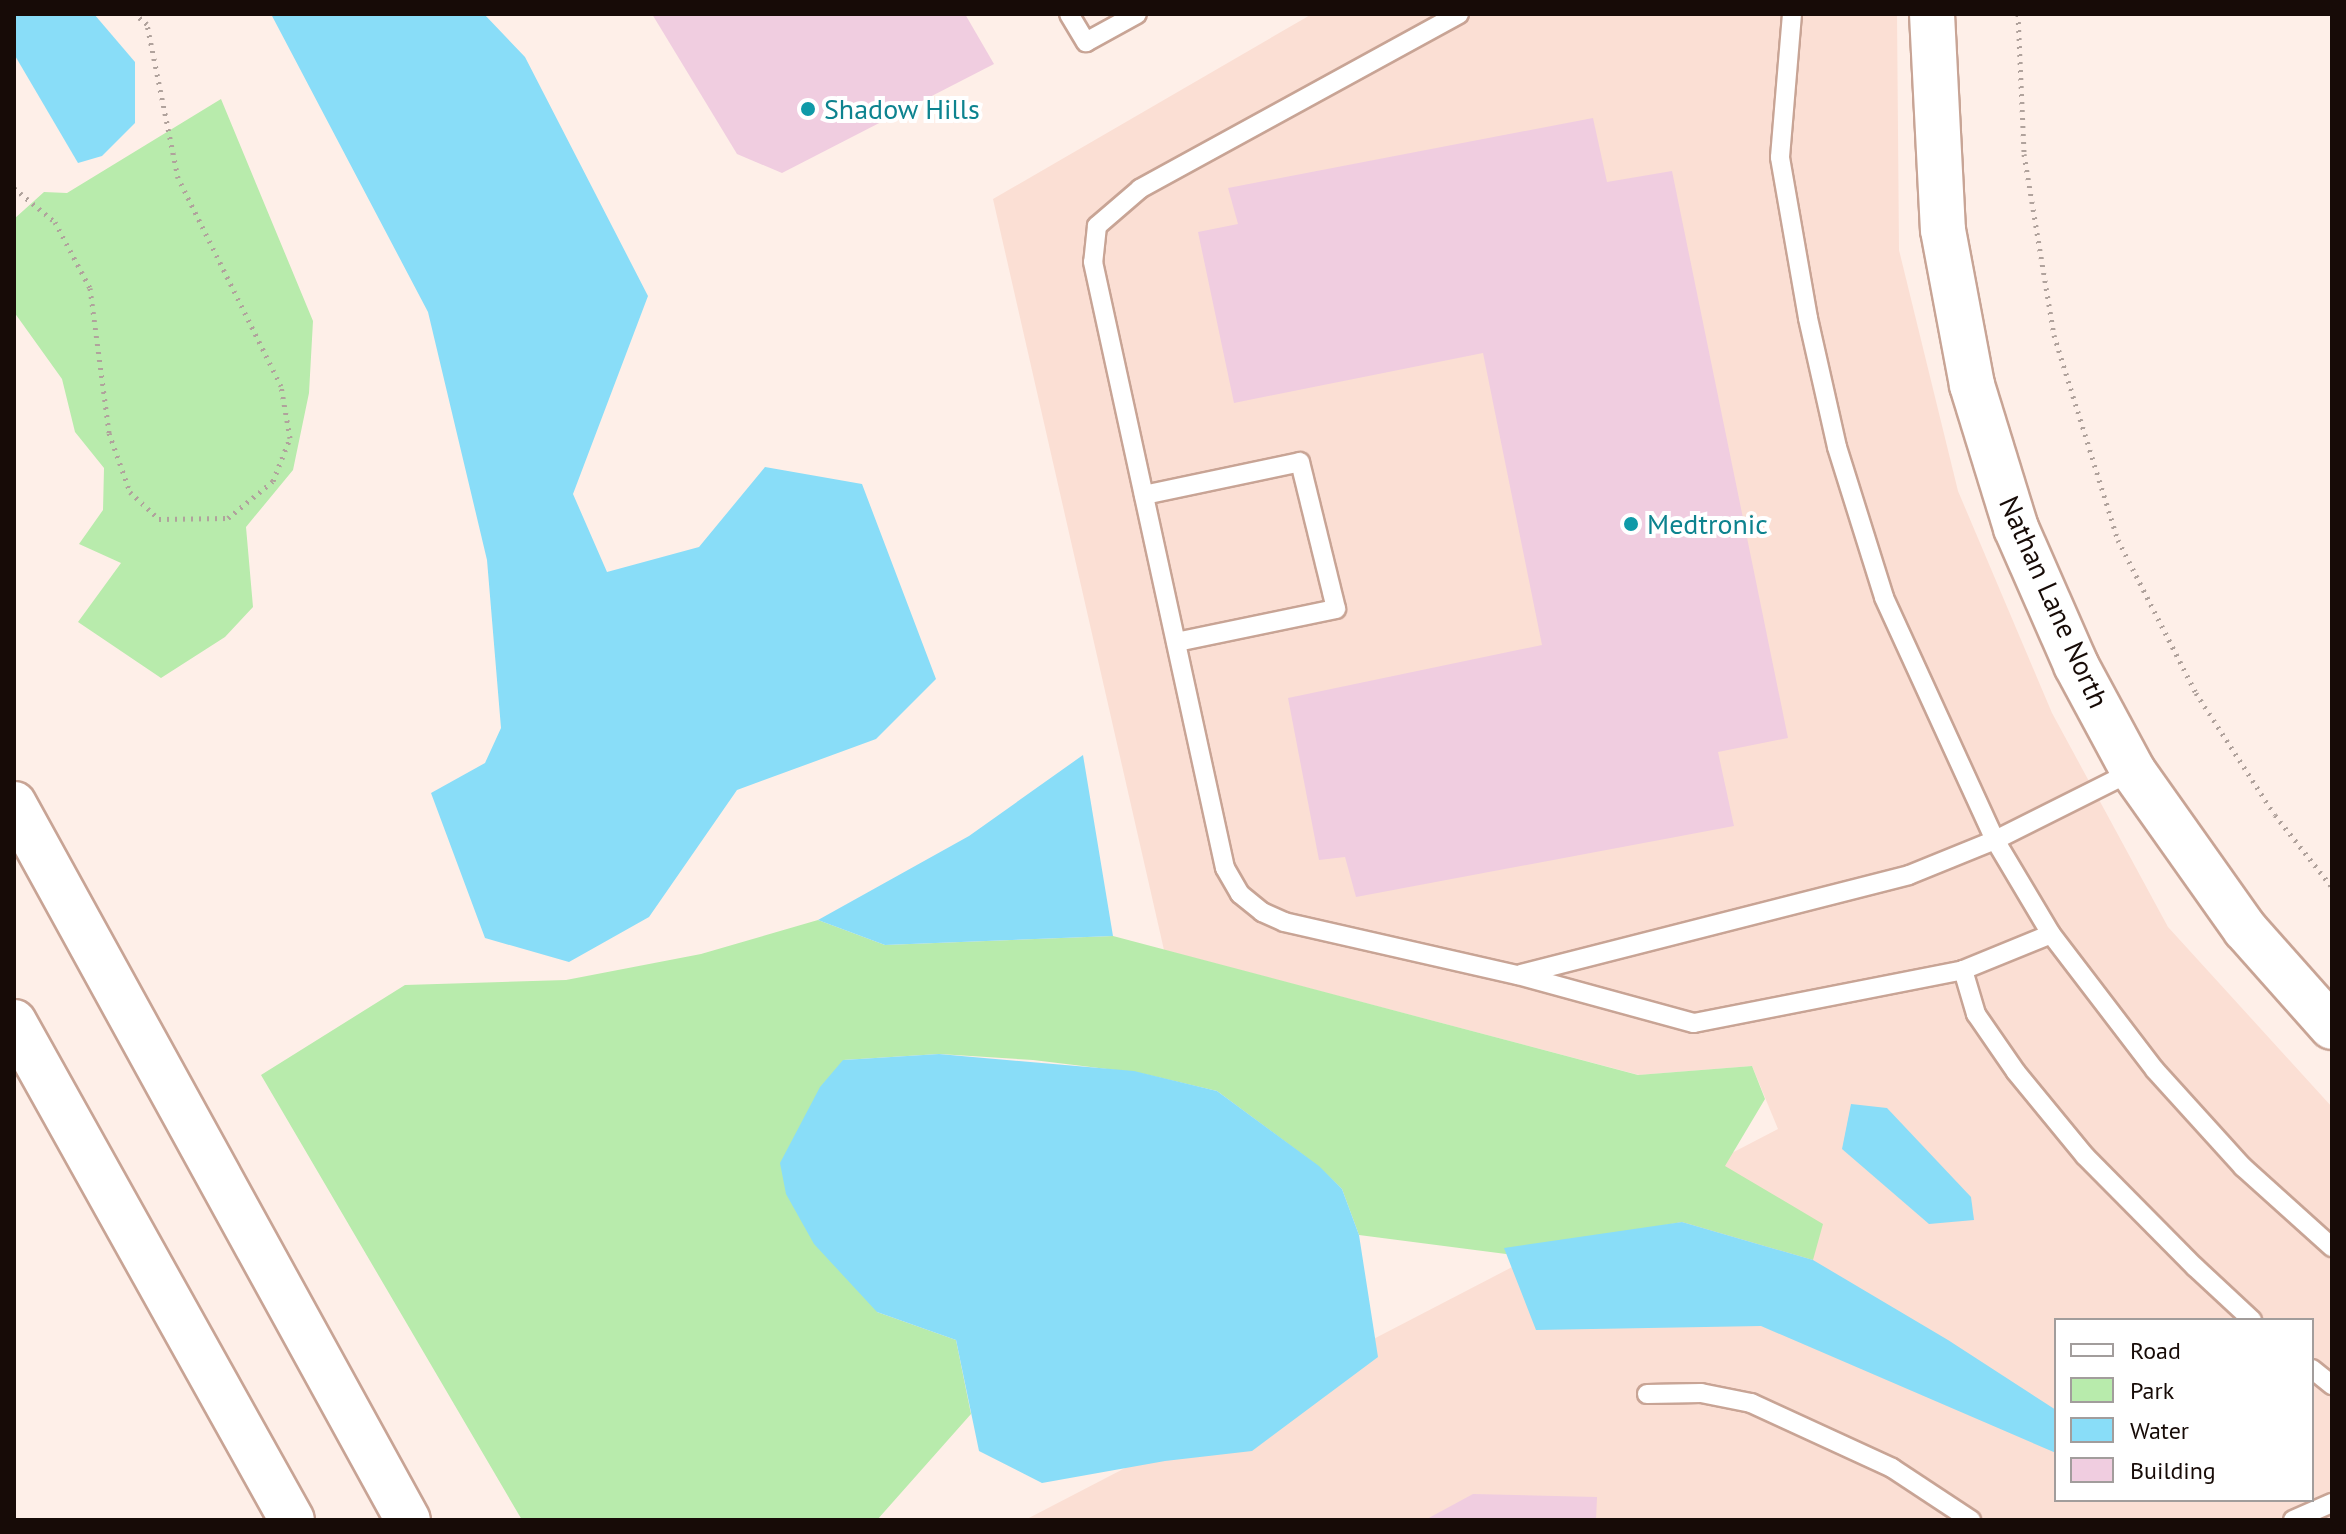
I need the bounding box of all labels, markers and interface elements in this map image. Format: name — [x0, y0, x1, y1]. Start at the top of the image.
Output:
place label: Shadow Hills — [824, 92, 980, 126]
marker: Shadow Hills — [799, 100, 817, 118]
street label: Nathan Lane North — [1992, 491, 2116, 713]
place label: Medtronic — [1647, 507, 1768, 541]
marker: Medtronic — [1622, 515, 1640, 533]
legend — [2054, 1318, 2314, 1502]
text: Road — [2130, 1335, 2181, 1366]
text: Park — [2130, 1375, 2174, 1406]
text: Water — [2130, 1415, 2189, 1446]
text: Building — [2130, 1455, 2216, 1486]

